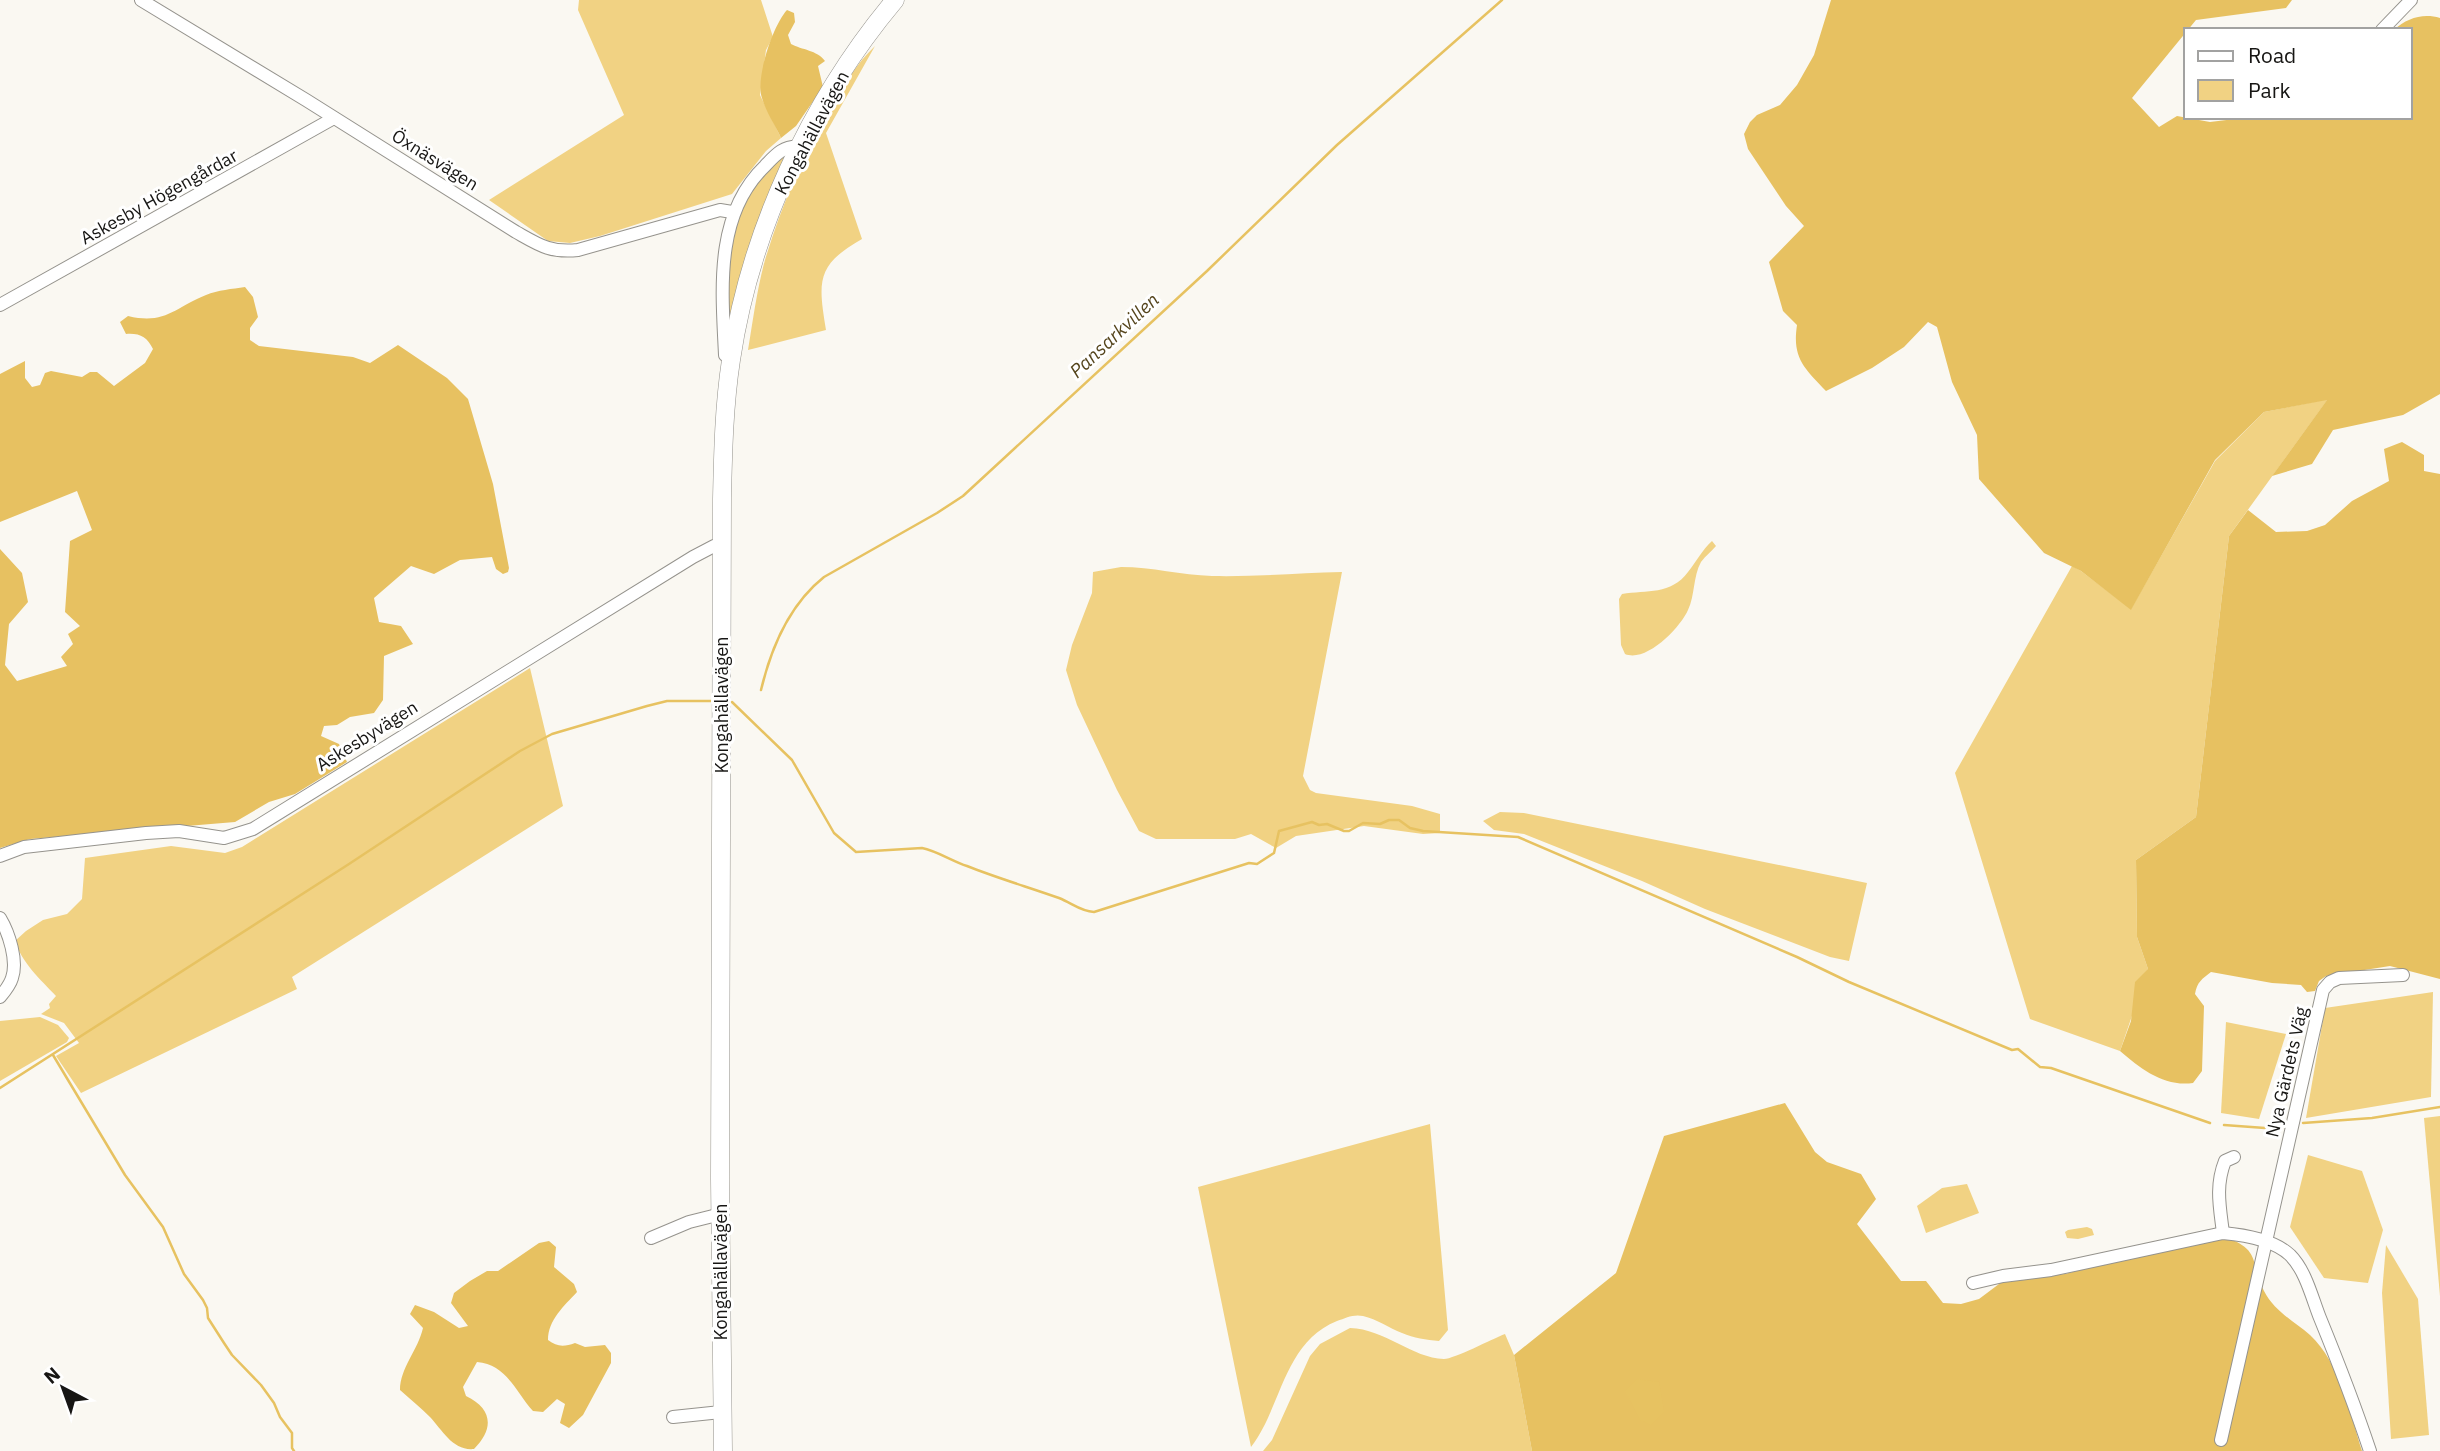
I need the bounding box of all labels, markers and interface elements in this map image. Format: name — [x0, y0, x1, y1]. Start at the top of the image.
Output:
legend — [2184, 28, 2412, 119]
text: Road — [2248, 41, 2296, 69]
street label: Kongahällavägen — [769, 67, 854, 199]
text: Park — [2248, 76, 2291, 104]
street label: Öxnäsvägen — [388, 124, 483, 195]
street label: Askesby Högengårdar — [76, 144, 242, 249]
water label: Pansarkvillen — [1064, 287, 1164, 383]
street label: Kongahällavägen — [710, 636, 733, 774]
street label: Askesbyvägen — [312, 695, 422, 776]
street label: Nya Gärdets Väg — [2260, 1004, 2313, 1139]
street label: Kongahällavägen — [709, 1203, 732, 1341]
north arrow — [28, 1353, 98, 1423]
text: N — [39, 1362, 65, 1389]

